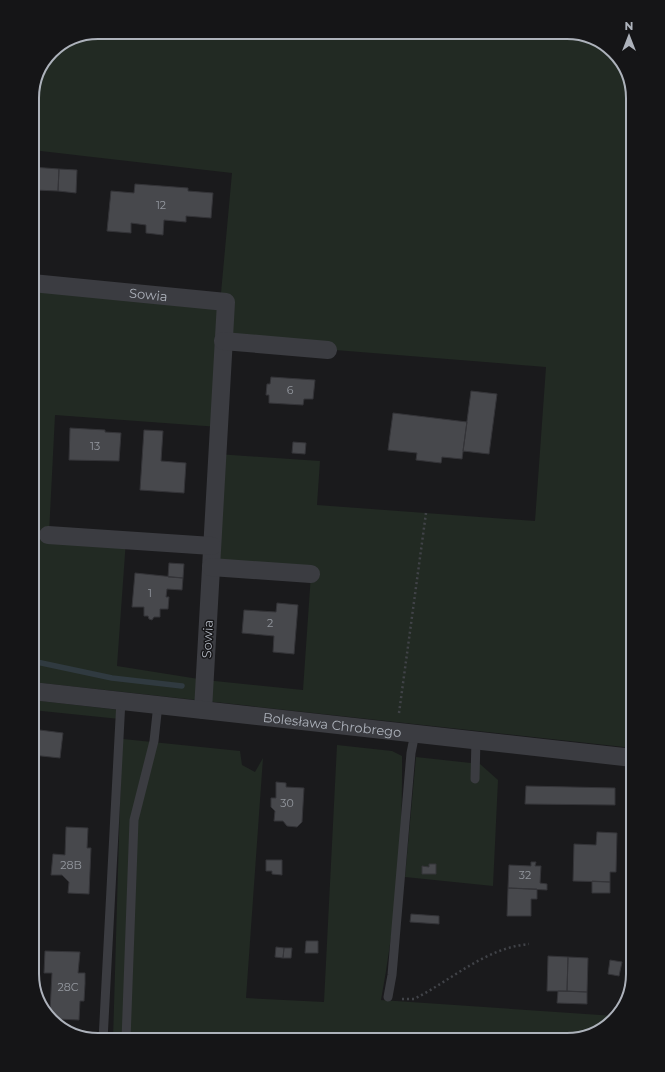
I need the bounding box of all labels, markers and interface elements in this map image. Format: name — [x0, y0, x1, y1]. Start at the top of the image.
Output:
north arrow — [609, 16, 649, 56]
text: N — [625, 19, 633, 33]
house number: 12 — [156, 198, 166, 212]
street label: Sowia — [128, 285, 168, 304]
house number: 6 — [287, 383, 294, 397]
house number: 13 — [90, 439, 100, 453]
house number: 1 — [148, 586, 152, 600]
house number: 2 — [267, 616, 273, 630]
street label: Sowia — [198, 619, 216, 659]
street label: Bolesława Chrobrego — [262, 709, 402, 740]
house number: 30 — [280, 796, 294, 810]
house number: 28B — [60, 858, 82, 872]
house number: 32 — [519, 868, 531, 882]
house number: 28C — [57, 980, 79, 994]

